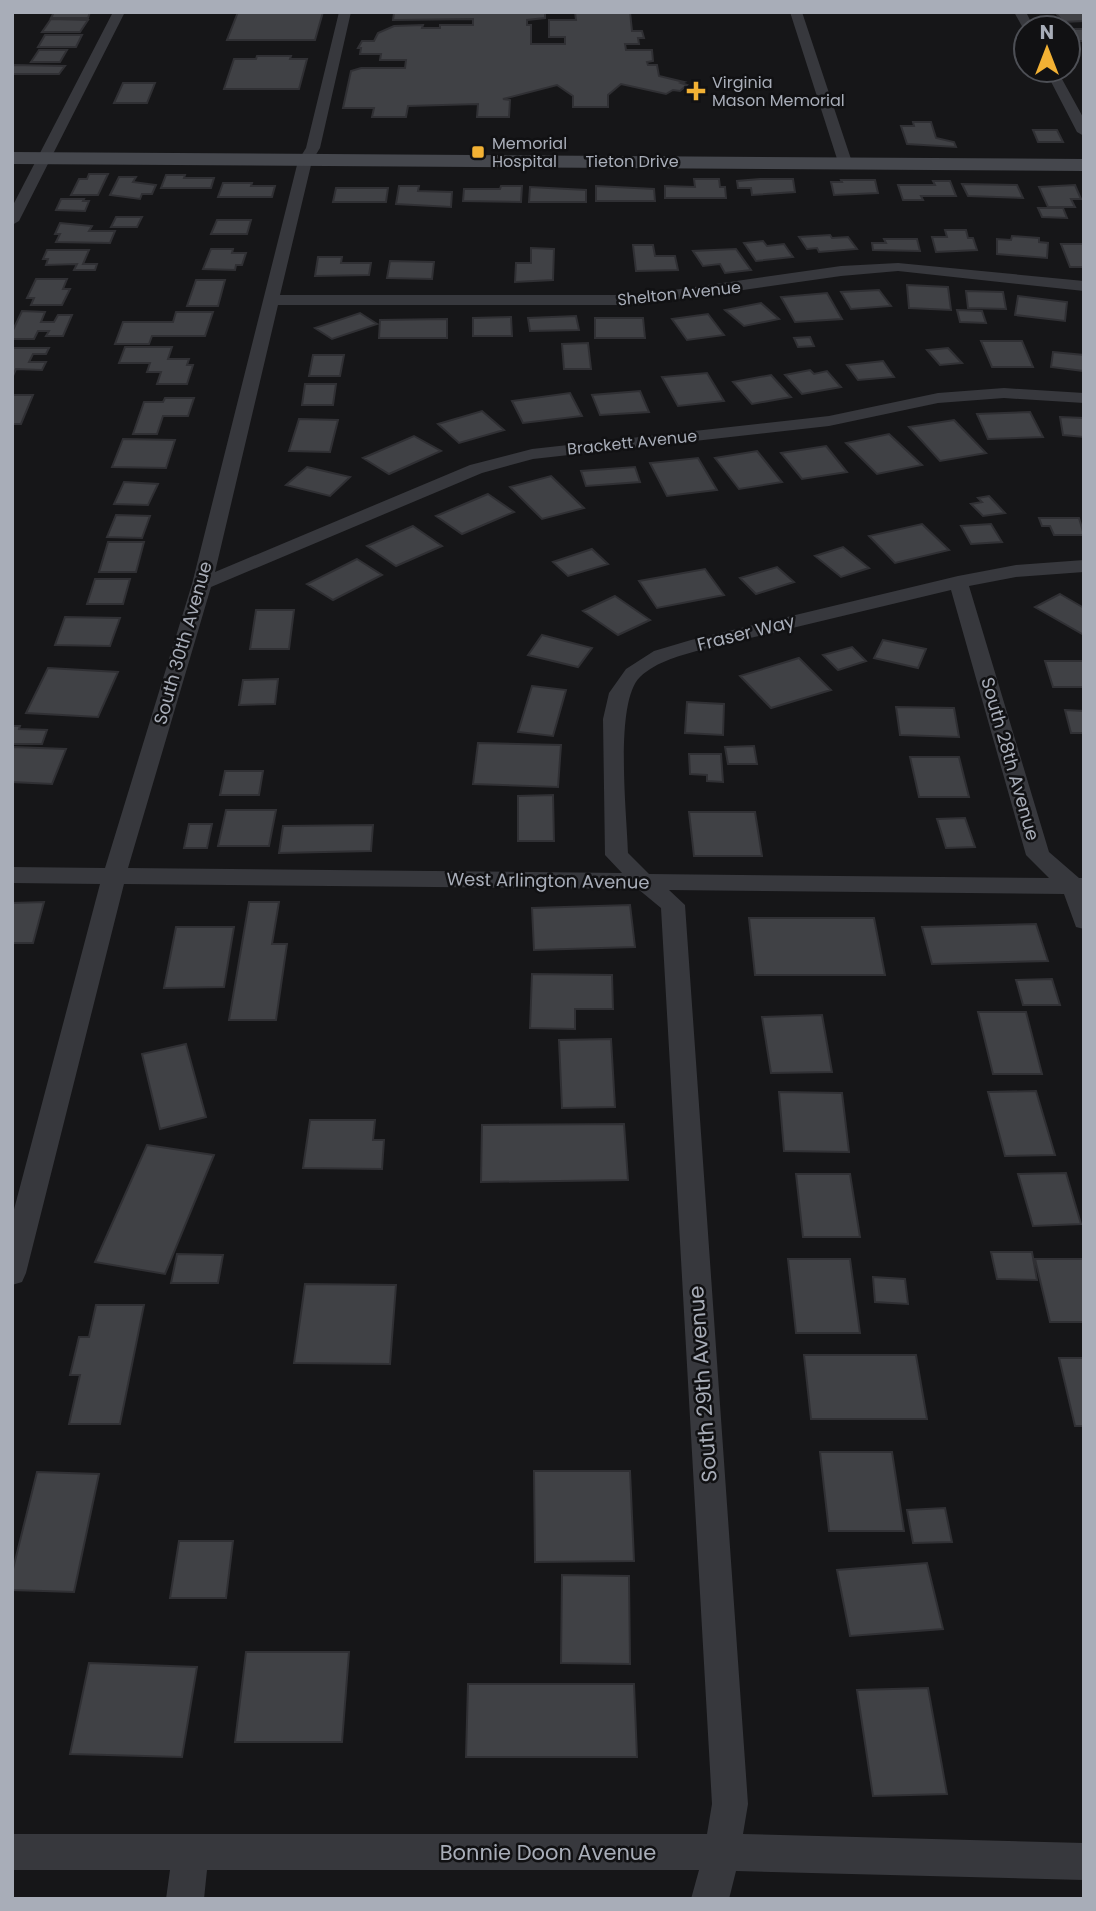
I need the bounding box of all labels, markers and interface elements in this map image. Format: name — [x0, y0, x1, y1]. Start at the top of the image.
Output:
north arrow — [1012, 14, 1082, 84]
text: N — [1040, 19, 1054, 46]
place label: Virginia Mason Memorial — [712, 71, 845, 112]
marker: Virginia Mason Memorial — [686, 81, 706, 101]
place label: Memorial Hospital — [492, 132, 567, 173]
marker: Memorial Hospital — [470, 144, 486, 160]
street label: Tieton Drive — [585, 150, 679, 173]
street label: Shelton Avenue — [616, 276, 742, 311]
street label: Brackett Avenue — [566, 424, 698, 461]
street label: South 30th Avenue — [147, 558, 218, 727]
street label: Fraser Way — [694, 608, 797, 657]
street label: South 28th Avenue — [975, 674, 1046, 843]
street label: West Arlington Avenue — [446, 866, 650, 895]
street label: South 29th Avenue — [681, 1285, 724, 1483]
street label: Bonnie Doon Avenue — [440, 1838, 656, 1867]

